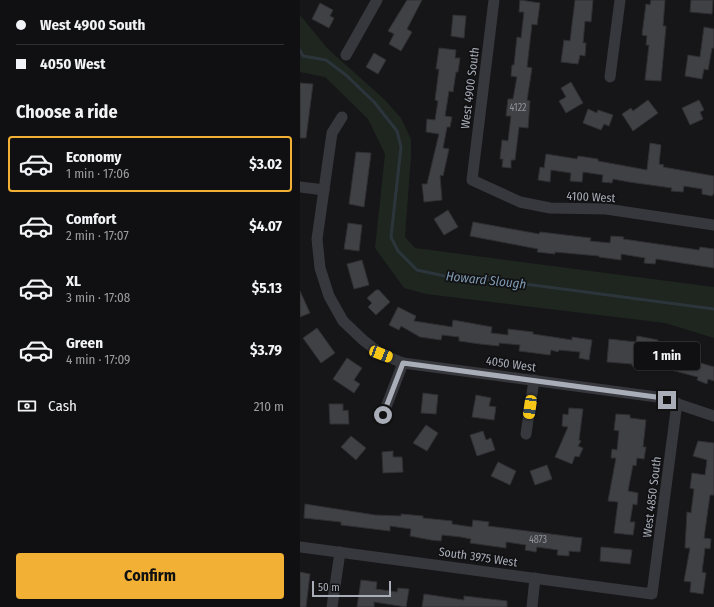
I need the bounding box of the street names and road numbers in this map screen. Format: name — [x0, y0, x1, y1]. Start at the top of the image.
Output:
street label: West 4900 South — [458, 46, 482, 130]
street label: 4100 West — [566, 189, 616, 205]
street label: 4050 West — [485, 354, 537, 374]
street label: West 4850 South — [640, 456, 664, 538]
street label: South 3975 West — [438, 545, 518, 569]

